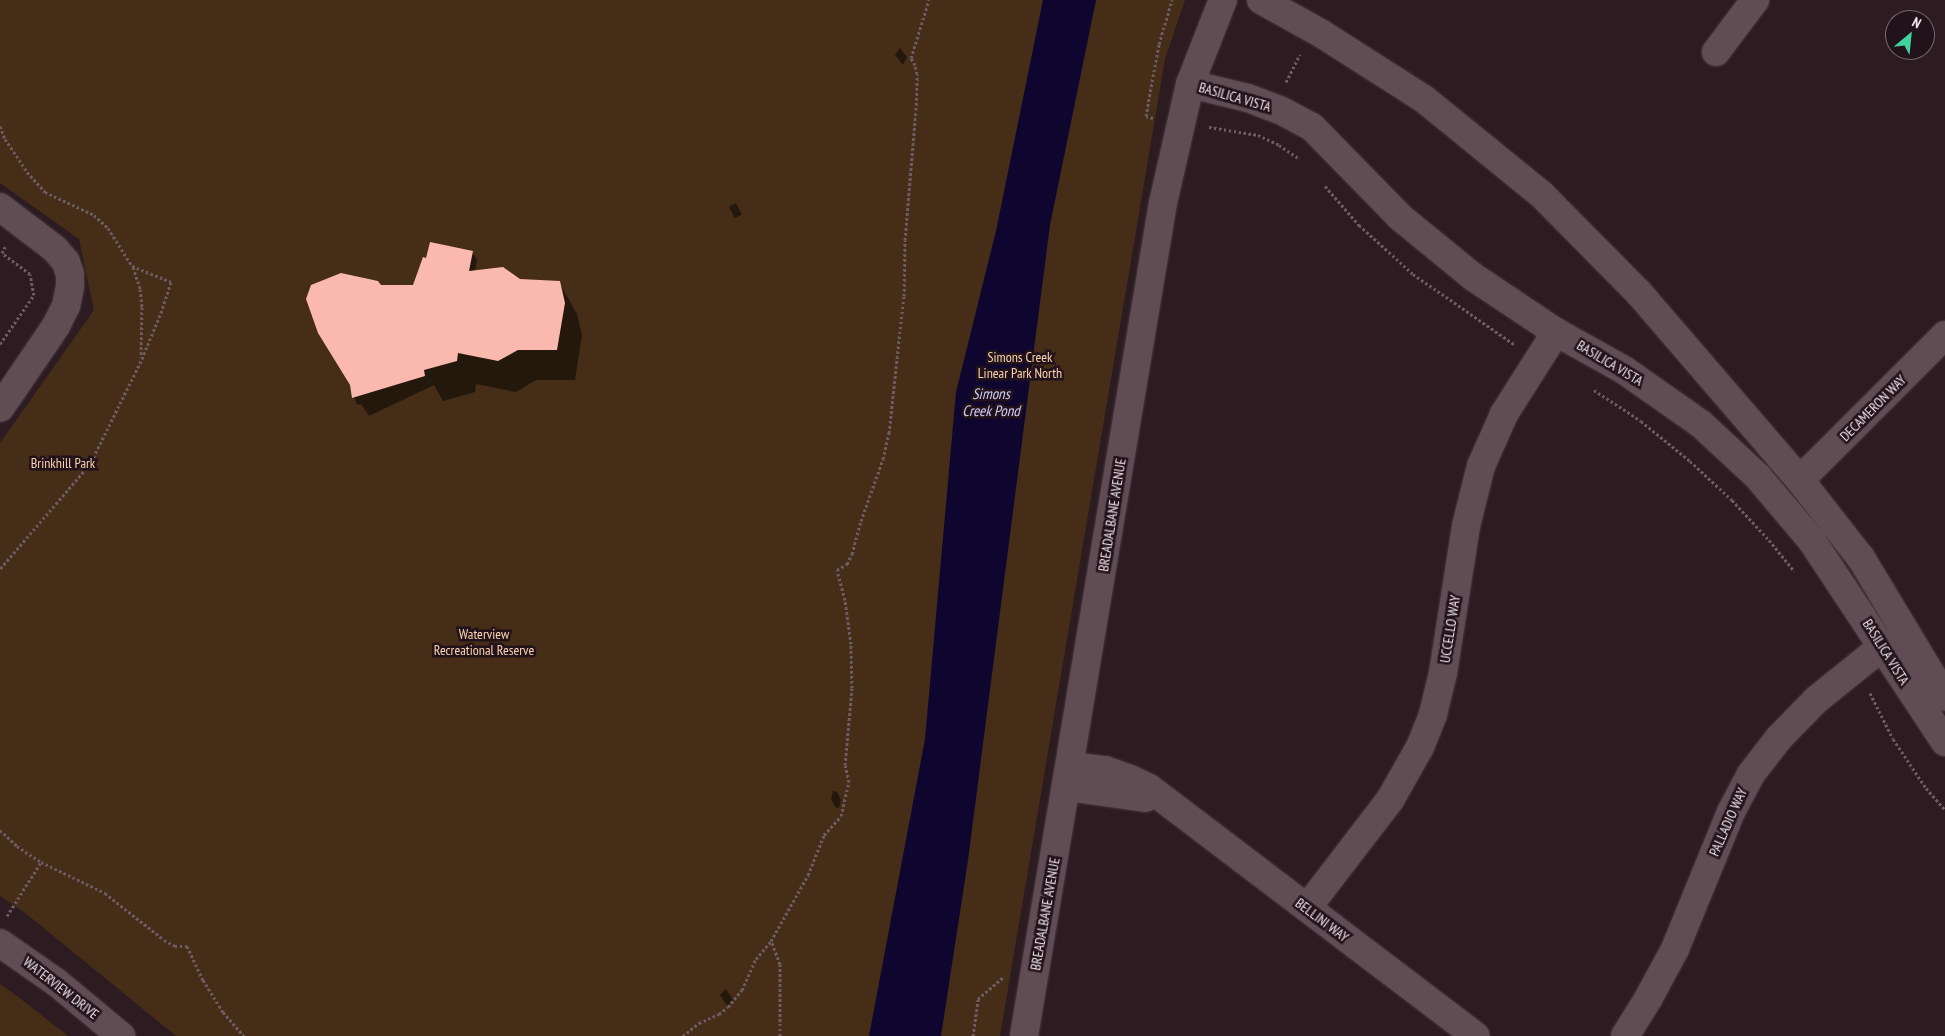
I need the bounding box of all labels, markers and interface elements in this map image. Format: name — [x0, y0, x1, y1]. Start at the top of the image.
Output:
north arrow — [1885, 10, 1935, 60]
text: N — [1909, 13, 1924, 32]
street label: BASILICA VISTA — [1197, 79, 1273, 115]
street label: BASILICA VISTA — [1574, 336, 1646, 390]
park label: Simons Creek Linear Park North — [978, 349, 1062, 382]
street label: DECAMERON WAY — [1836, 371, 1910, 445]
water label: Simons Creek Pond — [962, 384, 1020, 419]
park label: Brinkhill Park — [31, 455, 95, 471]
street label: BREADALBANE AVENUE — [1095, 457, 1129, 573]
street label: UCCELLO WAY — [1436, 594, 1464, 664]
street label: BASILICA VISTA — [1859, 616, 1913, 688]
park label: Waterview Recreational Reserve — [434, 626, 534, 658]
street label: PALLADIO WAY — [1705, 785, 1751, 859]
street label: BREADALBANE AVENUE — [1027, 856, 1063, 972]
street label: BELLINI WAY — [1292, 894, 1352, 946]
street label: WATERVIEW DRIVE — [20, 953, 102, 1023]

